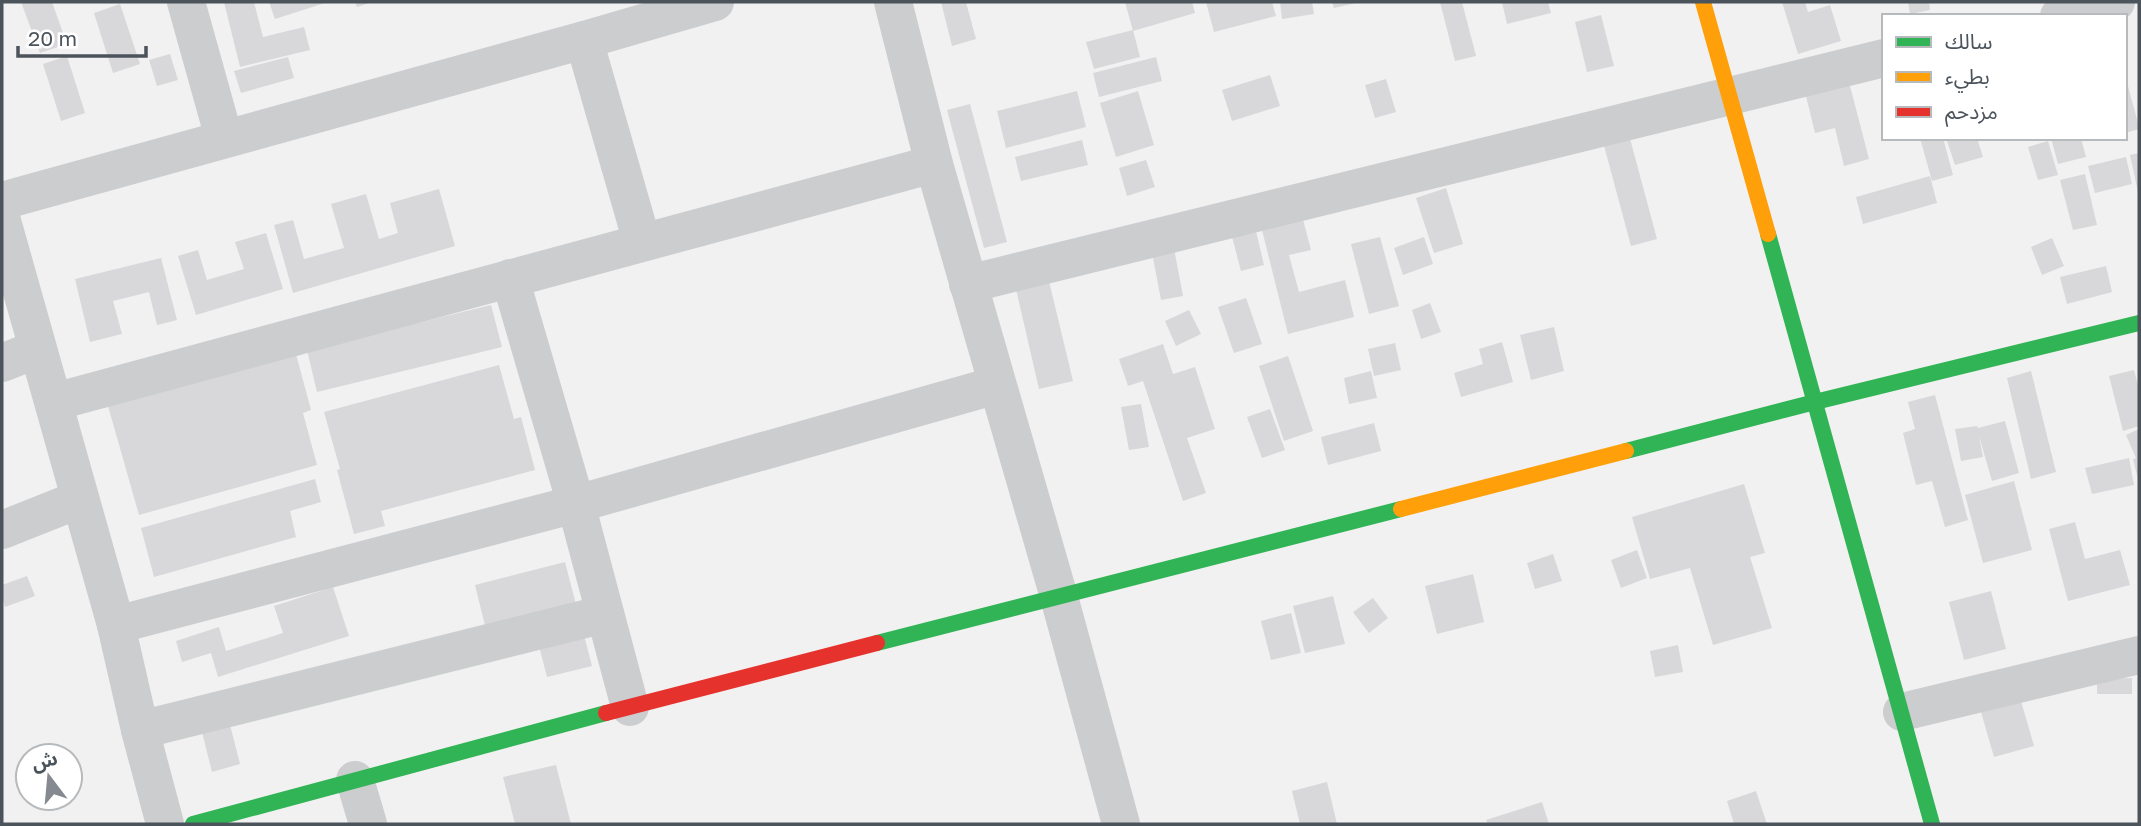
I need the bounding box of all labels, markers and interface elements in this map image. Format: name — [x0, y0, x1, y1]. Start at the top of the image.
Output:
scale bar — [18, 14, 145, 58]
legend — [1882, 14, 2127, 140]
text: 20 m — [28, 25, 77, 51]
text: سالك — [1945, 28, 1992, 54]
text: بطيء — [1945, 63, 1990, 93]
text: مزدحم — [1945, 98, 1998, 127]
north arrow — [14, 742, 84, 812]
text: ش — [28, 746, 60, 775]

